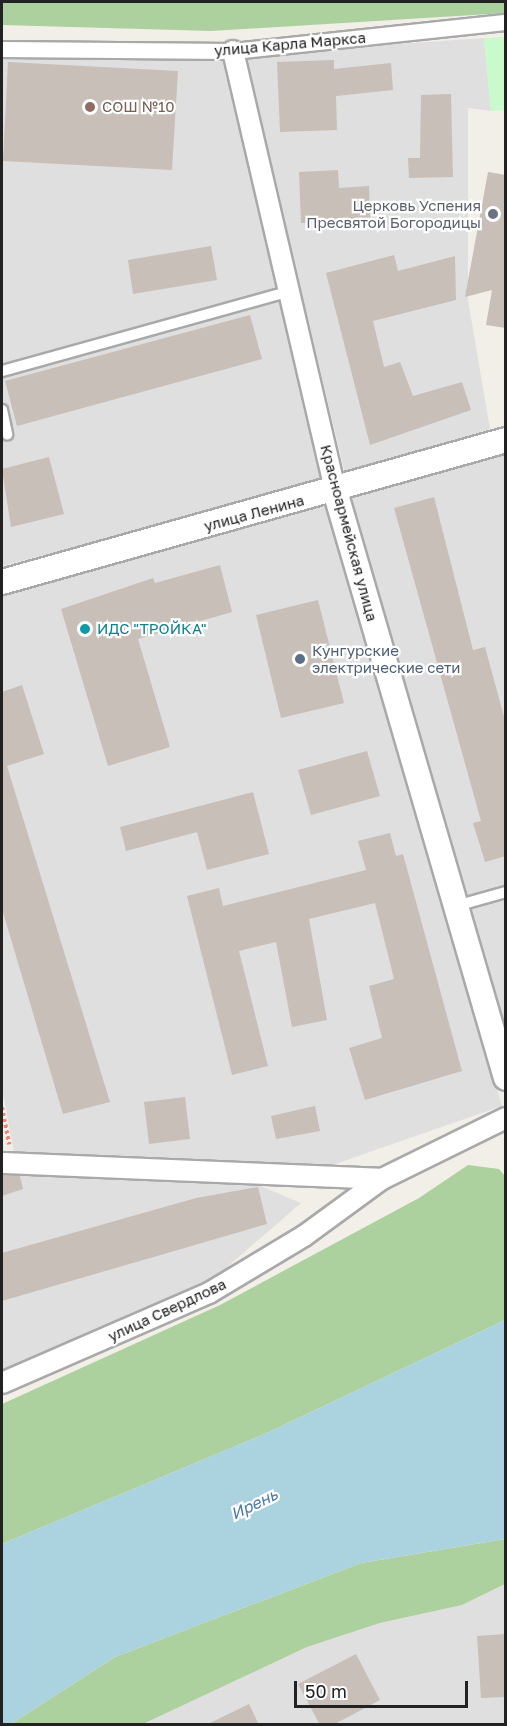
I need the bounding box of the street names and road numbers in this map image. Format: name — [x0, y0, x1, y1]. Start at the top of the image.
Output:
street label: улица Карла Маркса — [213, 28, 367, 60]
street label: Красноармейская улица — [317, 443, 381, 623]
street label: улица Ленина — [202, 491, 306, 535]
street label: улица Свердлова — [105, 1275, 229, 1345]

